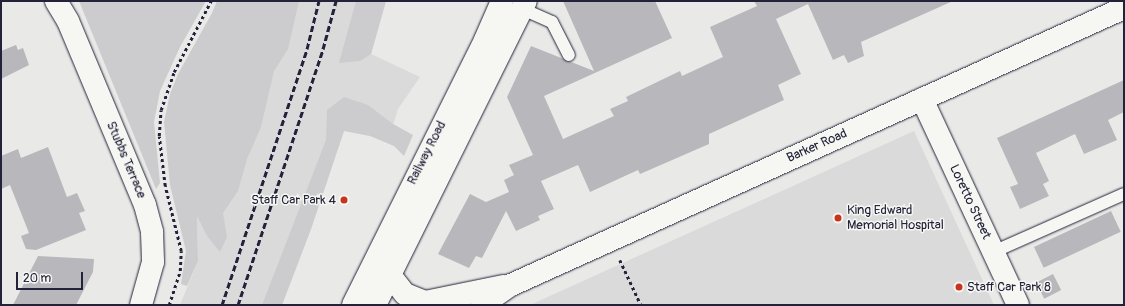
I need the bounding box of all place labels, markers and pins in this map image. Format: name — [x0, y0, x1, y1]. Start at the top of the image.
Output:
place label: Staff Car Park 4 — [251, 192, 336, 208]
marker: Staff Car Park 4 — [339, 195, 349, 205]
place label: King Edward Memorial Hospital — [847, 203, 944, 234]
marker: King Edward Memorial Hospital — [832, 212, 844, 224]
place label: Staff Car Park 8 — [967, 279, 1051, 295]
marker: Staff Car Park 8 — [954, 282, 964, 292]

